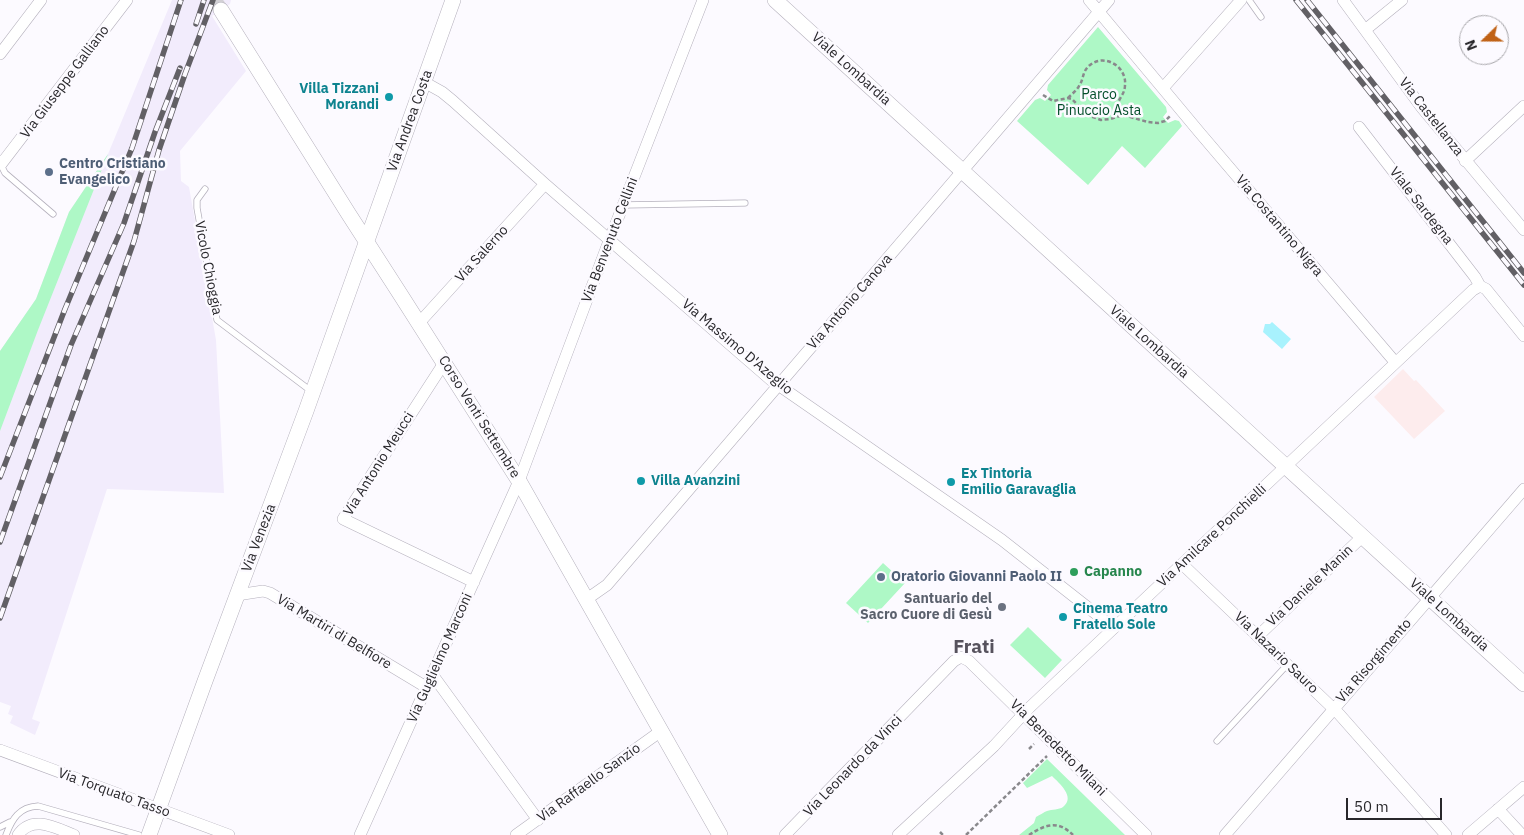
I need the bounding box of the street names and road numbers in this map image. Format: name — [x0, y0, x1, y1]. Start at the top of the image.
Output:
street label: Via Giuseppe Galliano — [17, 22, 113, 142]
street label: Viale Lombardia — [808, 29, 894, 109]
street label: Via Andrea Costa — [384, 68, 436, 174]
street label: Via Castellanza — [1395, 74, 1467, 160]
street label: Viale Sardegna — [1386, 164, 1456, 248]
street label: Via Costantino Nigra — [1232, 172, 1326, 280]
street label: Via Benvenuto Cellini — [578, 175, 642, 305]
street label: Vicolo Chioggia — [191, 220, 225, 316]
street label: Via Salerno — [452, 222, 512, 286]
street label: Via Antonio Canova — [804, 251, 896, 353]
street label: Via Massimo D'Azeglio — [678, 296, 796, 398]
street label: Viale Lombardia — [1106, 302, 1192, 382]
street label: Corso Venti Settembre — [434, 353, 524, 481]
street label: Via Antonio Meucci — [340, 409, 418, 519]
street label: Via Amilcare Ponchielli — [1154, 481, 1270, 591]
street label: Via Venezia — [238, 502, 280, 574]
street label: Via Daniele Manin — [1263, 542, 1357, 630]
street label: Viale Lombardia — [1406, 575, 1492, 655]
street label: Via Martiri di Belfiore — [273, 591, 395, 673]
street label: Via Guglielmo Marconi — [404, 591, 476, 725]
street label: Via Nazario Sauro — [1230, 609, 1322, 697]
street label: Via Risorgimento — [1333, 615, 1415, 707]
street label: Via Benedetto Milani — [1006, 696, 1110, 800]
street label: Via Leonardo da Vinci — [800, 712, 906, 820]
street label: Via Raffaello Sanzio — [534, 740, 644, 826]
street label: Via Torquato Tasso — [56, 765, 172, 821]

